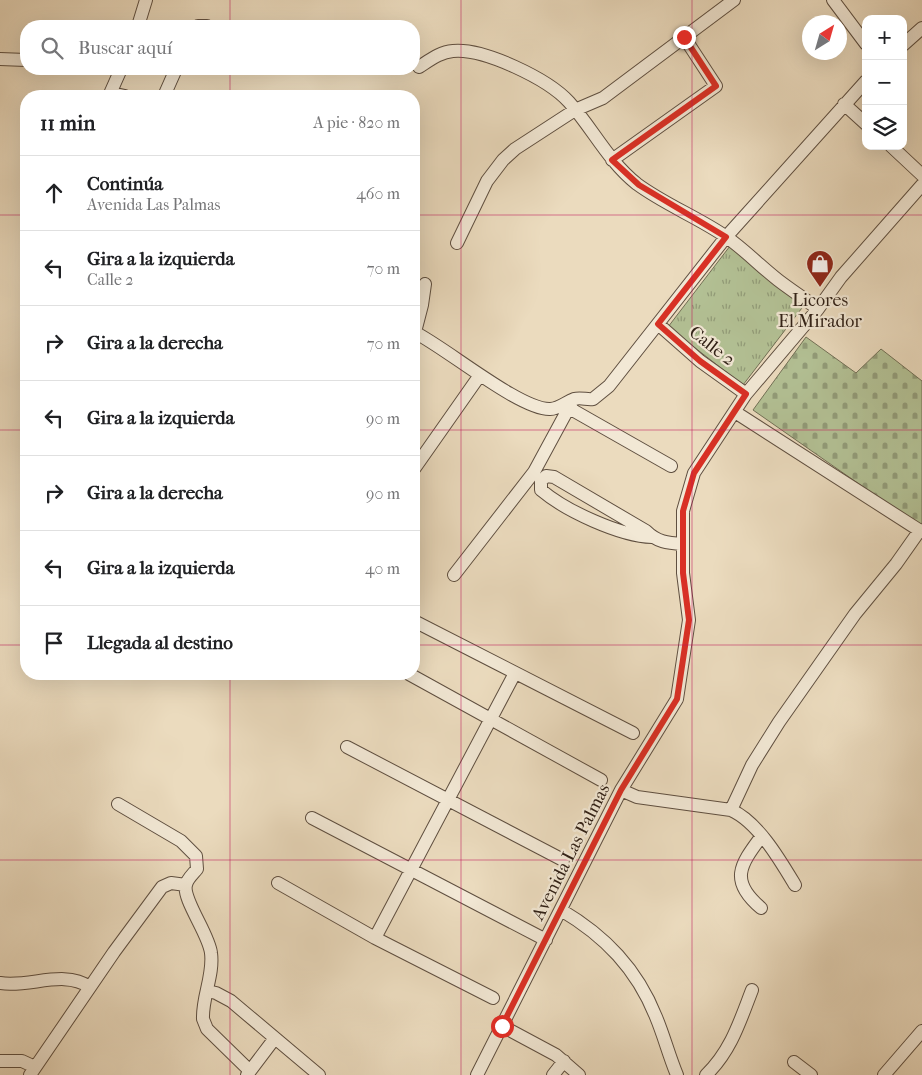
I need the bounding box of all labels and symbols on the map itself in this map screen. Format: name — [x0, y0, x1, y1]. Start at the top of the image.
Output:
north arrow — [802, 15, 847, 60]
route end — [673, 26, 696, 49]
shop icon: Licores El Mirador — [805, 249, 835, 288]
place label: Licores El Mirador — [778, 290, 862, 332]
street label: Calle 2 — [685, 322, 739, 370]
street label: Avenida Las Palmas — [527, 780, 615, 925]
route start — [491, 1015, 514, 1038]

